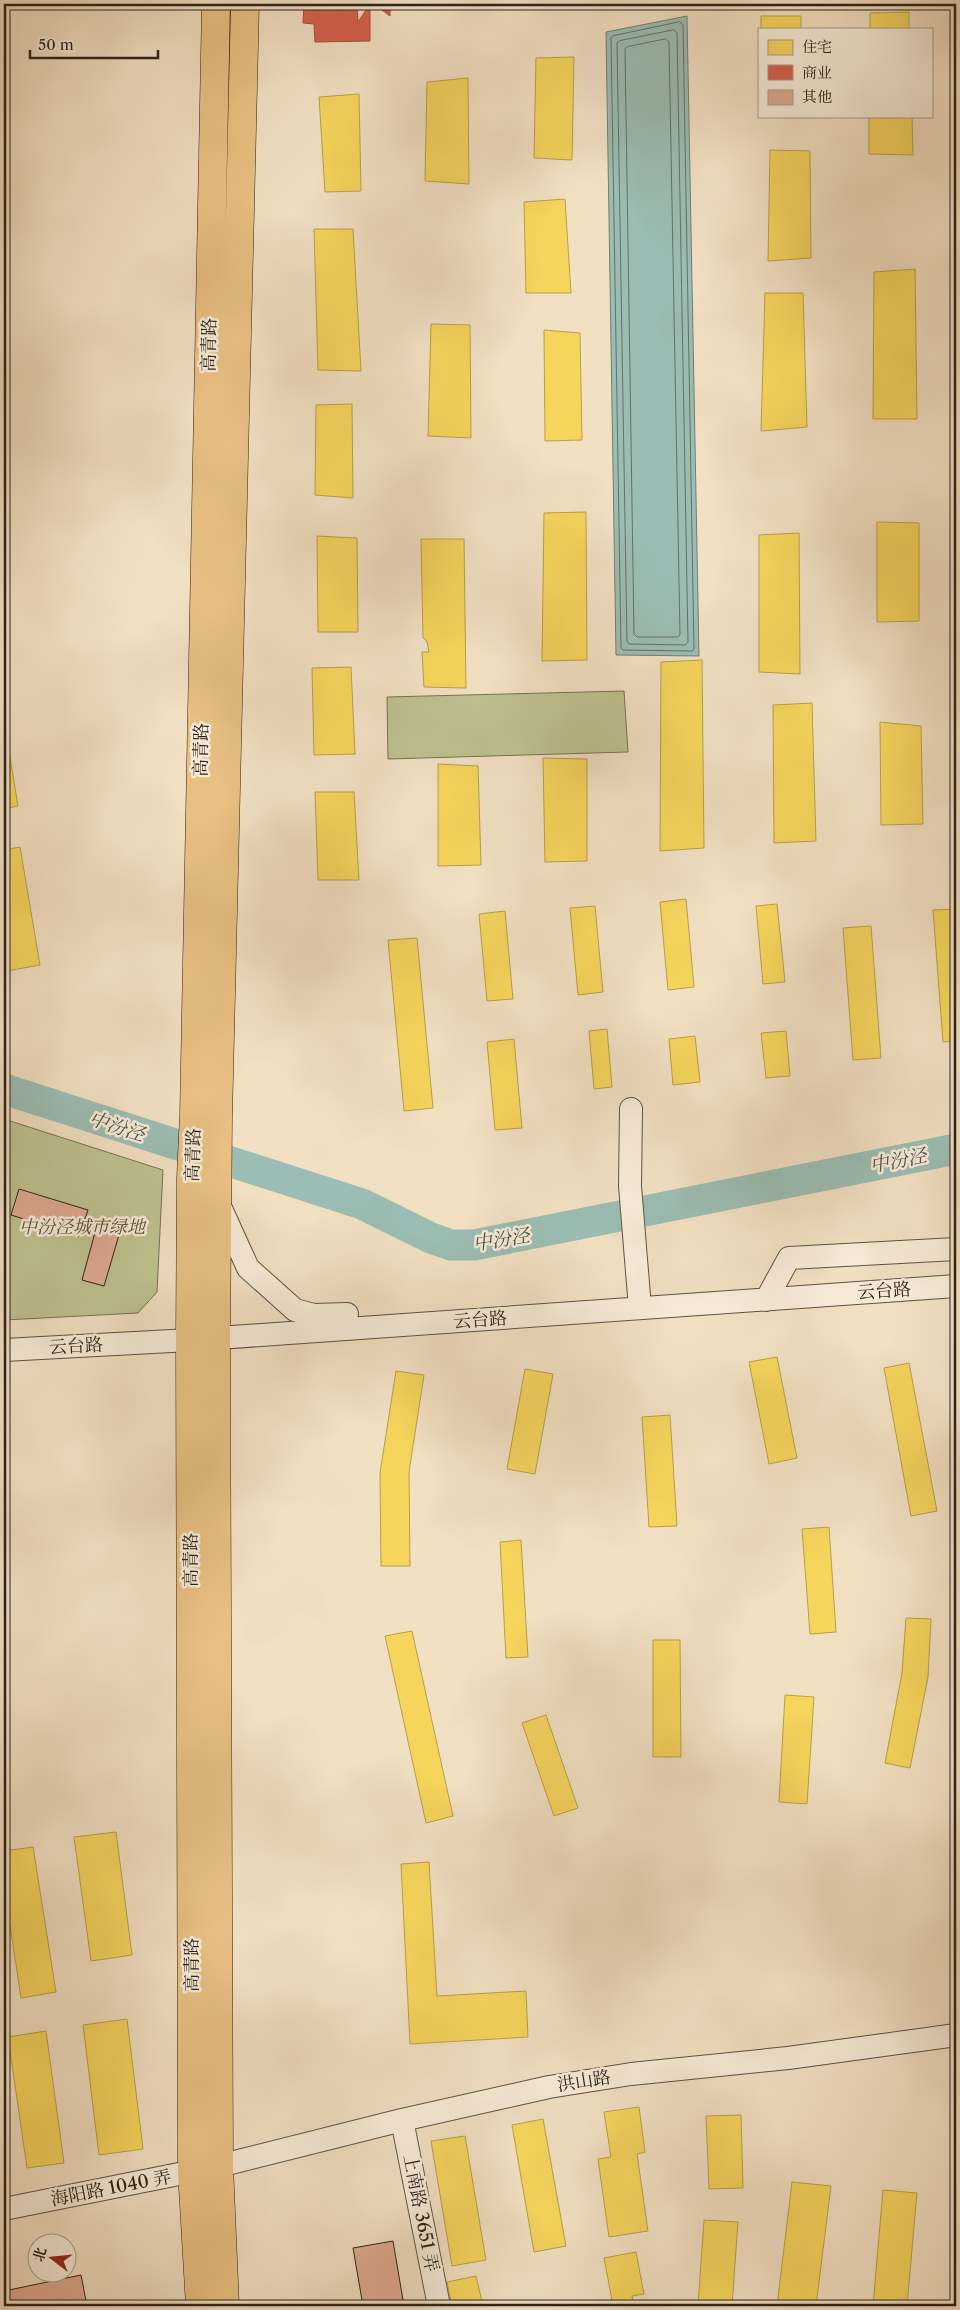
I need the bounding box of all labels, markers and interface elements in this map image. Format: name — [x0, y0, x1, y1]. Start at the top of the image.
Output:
scale bar — [30, 28, 158, 60]
legend — [758, 28, 932, 118]
text: 50 m — [38, 35, 74, 54]
text: 住宅 — [802, 37, 832, 56]
text: 商业 — [802, 63, 832, 82]
text: 其他 — [802, 87, 832, 106]
street label: 高青路 — [198, 318, 220, 372]
street label: 高青路 — [190, 723, 212, 777]
water label: 中汾泾 — [86, 1107, 149, 1147]
street label: 高青路 — [181, 1128, 205, 1182]
water label: 中汾泾 — [868, 1143, 930, 1177]
park label: 中汾泾城市绿地 — [19, 1216, 147, 1238]
water label: 中汾泾 — [471, 1223, 533, 1255]
street label: 云台路 — [856, 1278, 912, 1304]
street label: 云台路 — [452, 1307, 508, 1333]
street label: 云台路 — [48, 1334, 104, 1358]
street label: 高青路 — [180, 1533, 202, 1587]
street label: 高青路 — [181, 1938, 203, 1992]
street label: 洪山路 — [556, 2066, 612, 2096]
street label: 上南路 3651 弄 — [399, 2152, 443, 2274]
street label: 海阳路 1040 弄 — [49, 2166, 173, 2210]
north arrow — [28, 2232, 78, 2282]
text: 北 — [29, 2245, 50, 2264]

